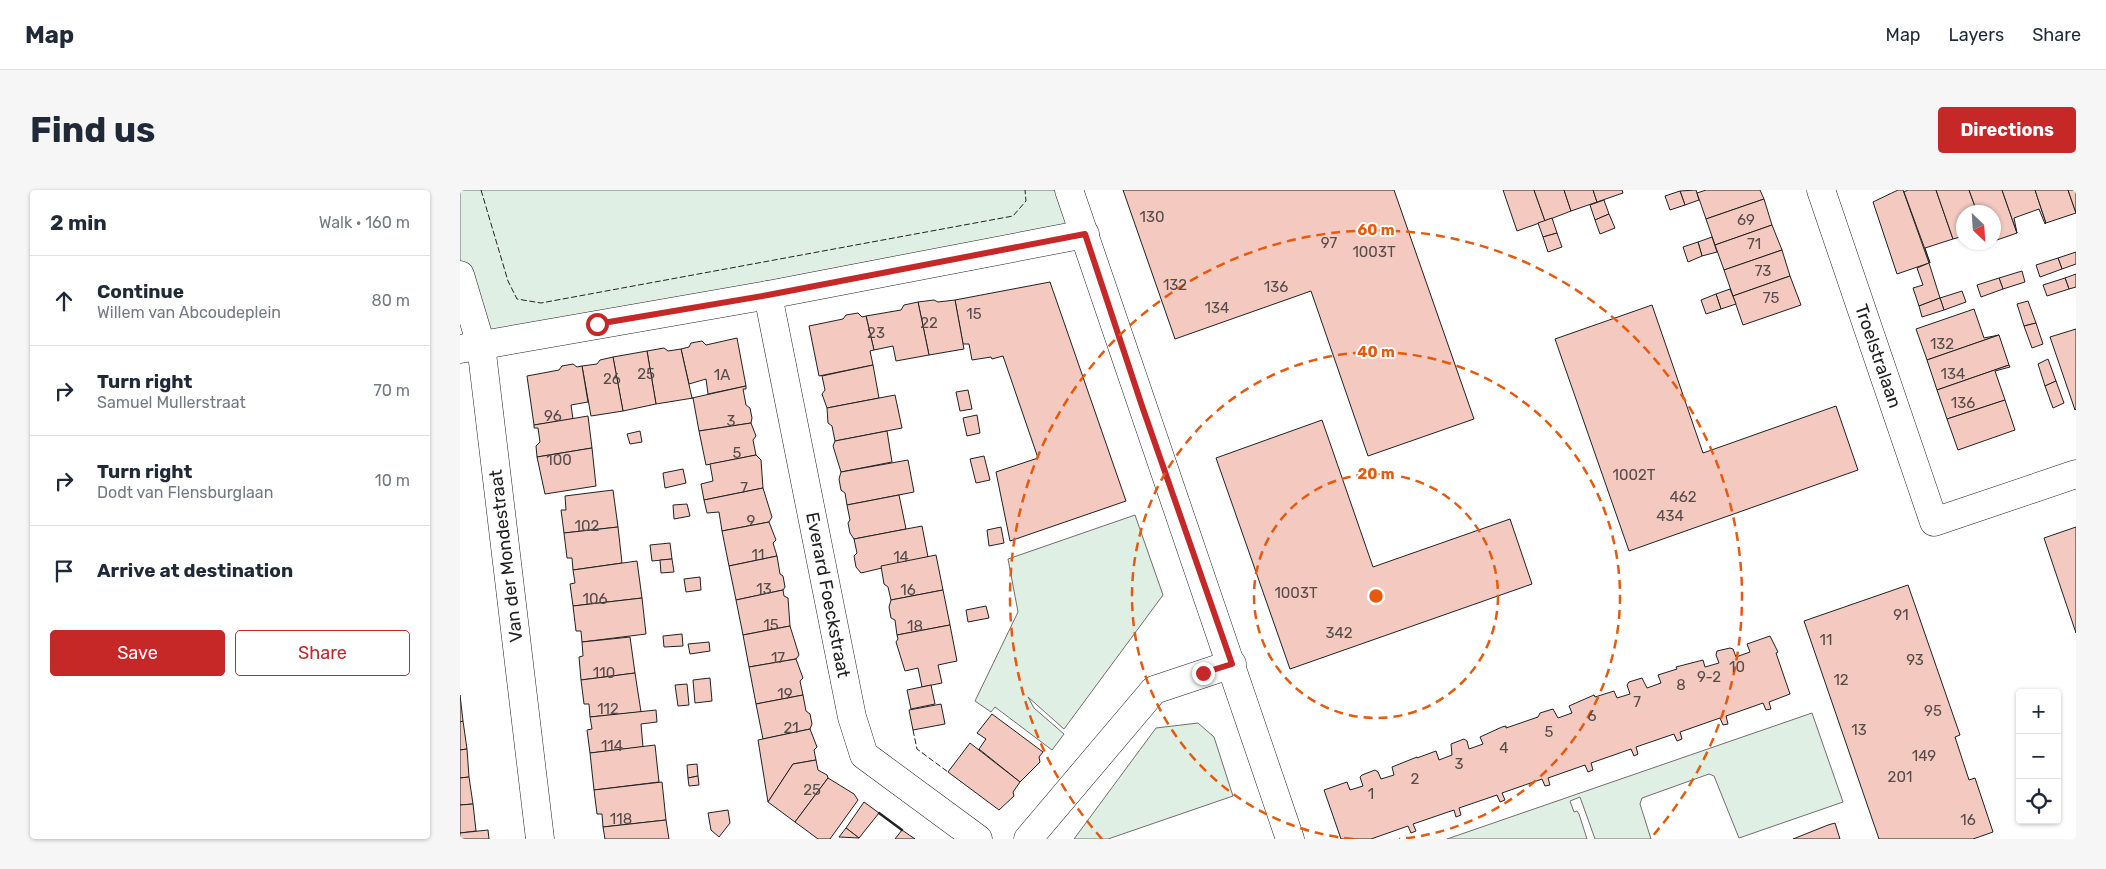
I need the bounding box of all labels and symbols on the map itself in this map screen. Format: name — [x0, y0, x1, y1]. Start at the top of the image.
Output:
north arrow — [1956, 205, 2001, 250]
house number: 130 — [1140, 208, 1164, 226]
house number: 69 — [1737, 211, 1755, 229]
text: 60 m — [1358, 221, 1394, 239]
house number: 97 — [1321, 234, 1338, 252]
house number: 71 — [1747, 235, 1761, 253]
house number: 1003T — [1352, 243, 1396, 261]
house number: 73 — [1755, 262, 1771, 280]
house number: 132 — [1163, 276, 1187, 294]
house number: 136 — [1264, 278, 1288, 296]
house number: 75 — [1763, 289, 1779, 307]
house number: 134 — [1205, 299, 1229, 317]
street label: Troelstralaan — [1850, 301, 1906, 411]
house number: 15 — [966, 305, 982, 323]
route start — [586, 313, 609, 336]
house number: 22 — [920, 314, 938, 332]
house number: 23 — [867, 324, 885, 342]
house number: 132 — [1930, 335, 1954, 353]
text: 40 m — [1357, 343, 1395, 361]
house number: 25 — [637, 365, 655, 383]
house number: 134 — [1941, 365, 1965, 383]
house number: 1A — [714, 366, 730, 384]
house number: 26 — [603, 370, 621, 388]
house number: 136 — [1951, 394, 1975, 412]
house number: 96 — [544, 407, 562, 425]
house number: 3 — [726, 412, 736, 430]
house number: 5 — [733, 444, 742, 462]
house number: 100 — [546, 451, 572, 469]
text: 20 m — [1358, 465, 1394, 483]
house number: 1002T — [1613, 466, 1656, 484]
street label: Van der Mondestraat — [484, 468, 528, 644]
house number: 7 — [740, 479, 748, 497]
house number: 462 — [1669, 488, 1697, 506]
house number: 434 — [1656, 507, 1684, 525]
street label: Everard Foeckstraat — [801, 510, 855, 680]
house number: 9 — [747, 512, 756, 530]
house number: 102 — [575, 517, 600, 535]
house number: 11 — [752, 546, 764, 564]
house number: 14 — [893, 548, 909, 566]
house number: 13 — [756, 580, 772, 598]
house number: 16 — [900, 581, 916, 599]
house number: 1003T — [1274, 584, 1318, 602]
centre of rings — [1367, 587, 1385, 605]
house number: 106 — [583, 590, 608, 608]
house number: 91 — [1893, 606, 1909, 624]
house number: 15 — [763, 616, 779, 634]
house number: 18 — [907, 617, 923, 635]
house number: 342 — [1325, 624, 1353, 642]
house number: 11 — [1820, 631, 1832, 649]
house number: 17 — [771, 649, 785, 667]
house number: 93 — [1906, 651, 1924, 669]
house number: 10 — [1729, 658, 1745, 676]
route end — [1192, 662, 1215, 685]
house number: 110 — [593, 664, 615, 682]
house number: 9-2 — [1697, 668, 1721, 686]
house number: 12 — [1833, 671, 1849, 689]
house number: 8 — [1676, 676, 1686, 694]
house number: 19 — [777, 685, 793, 703]
house number: 7 — [1633, 693, 1641, 711]
house number: 112 — [597, 700, 619, 718]
house number: 95 — [1924, 702, 1942, 720]
house number: 6 — [1587, 707, 1597, 725]
house number: 21 — [783, 719, 799, 737]
house number: 13 — [1851, 721, 1867, 739]
house number: 5 — [1545, 723, 1554, 741]
house number: 114 — [601, 737, 623, 755]
house number: 4 — [1499, 739, 1509, 757]
house number: 149 — [1912, 747, 1936, 765]
house number: 3 — [1454, 755, 1464, 773]
house number: 201 — [1888, 768, 1912, 786]
house number: 2 — [1411, 770, 1420, 788]
house number: 25 — [803, 781, 821, 799]
house number: 1 — [1368, 785, 1374, 803]
house number: 118 — [610, 810, 632, 828]
house number: 16 — [1960, 811, 1976, 829]

